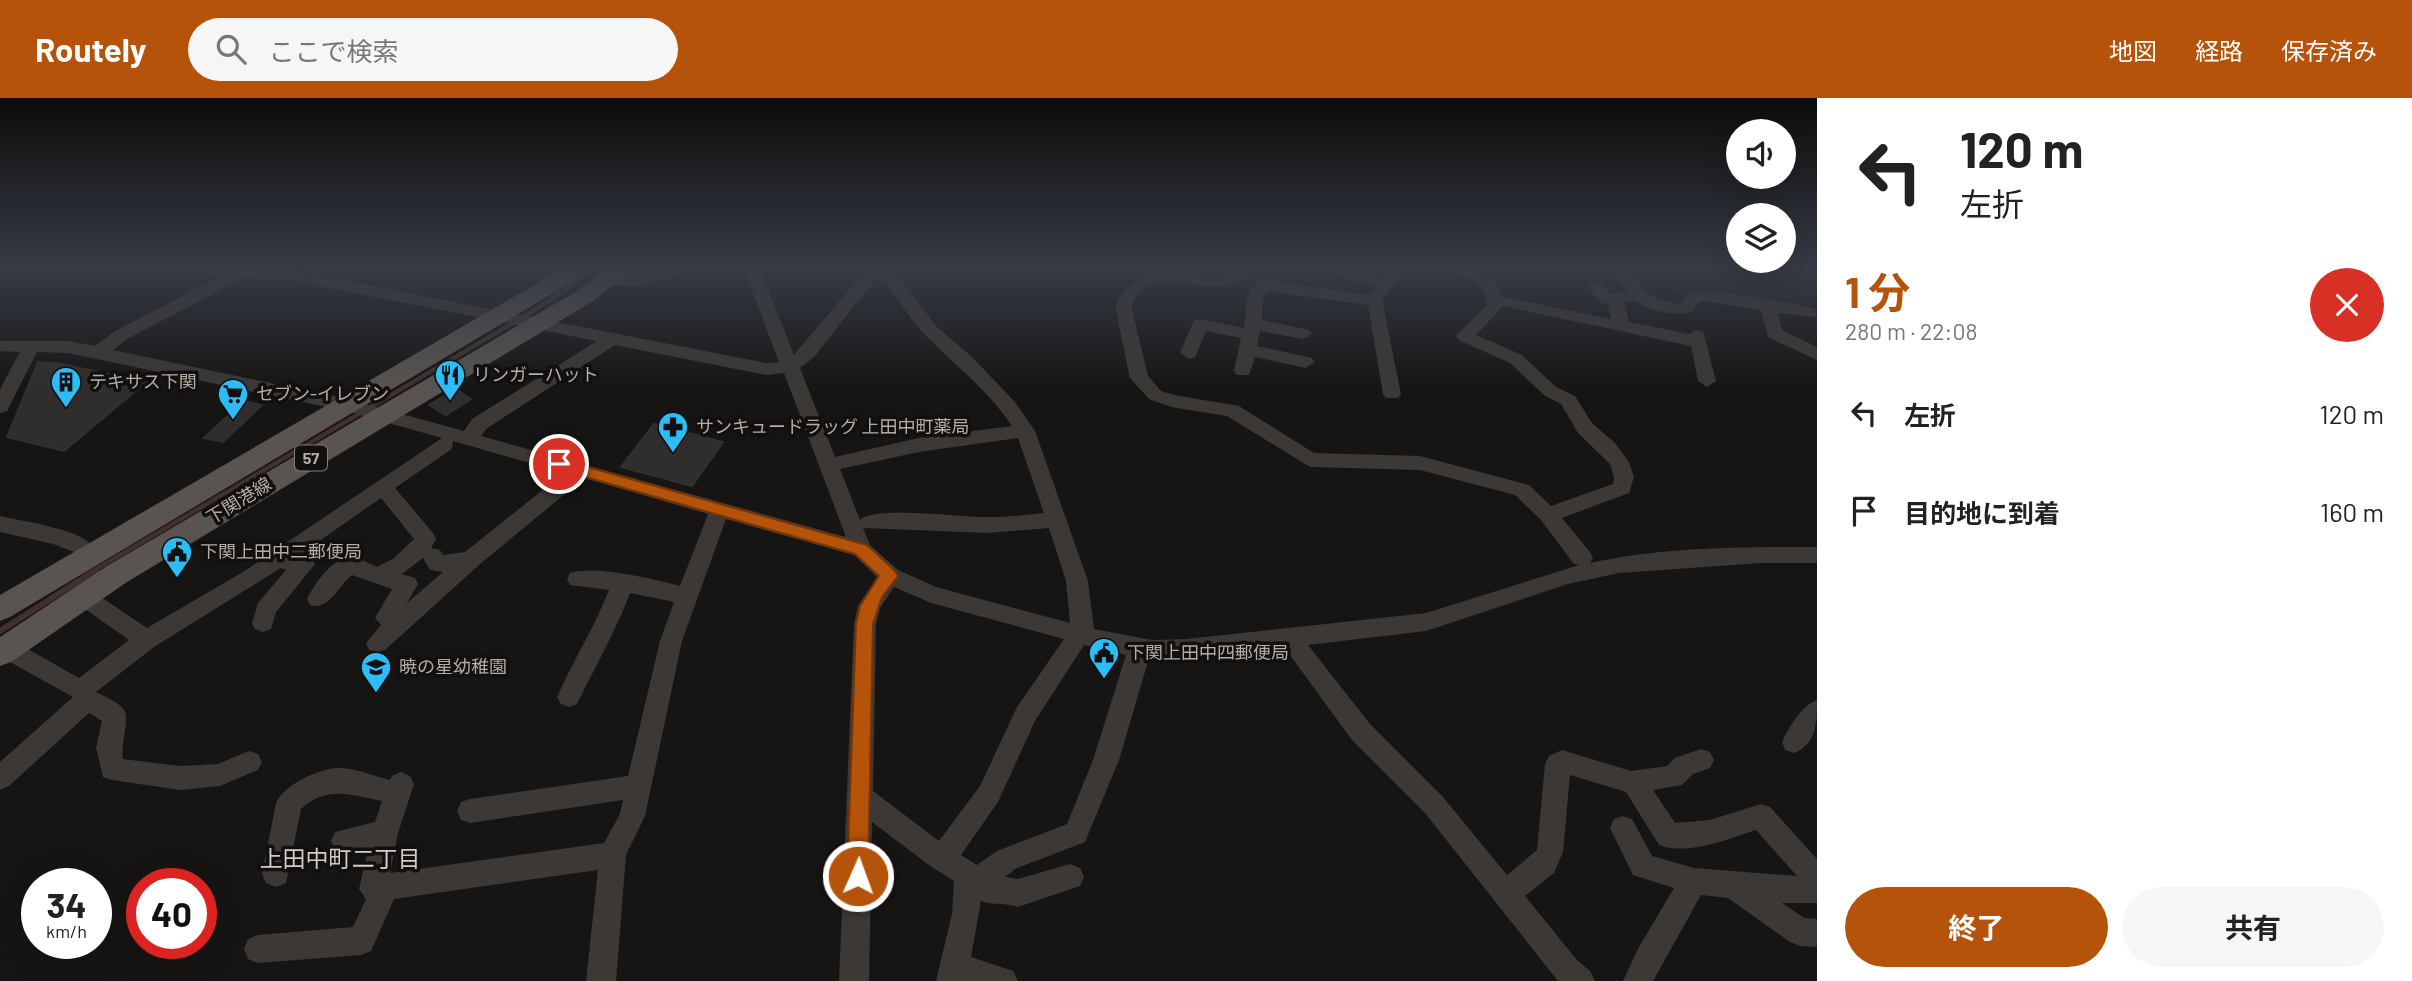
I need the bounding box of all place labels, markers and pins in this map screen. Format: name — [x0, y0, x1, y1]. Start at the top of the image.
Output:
restaurant icon: リンガーハット — [433, 358, 467, 402]
place label: リンガーハット — [473, 363, 599, 385]
building icon: テキサス下関 — [49, 365, 83, 409]
place label: テキサス下関 — [89, 370, 197, 392]
supermarket icon: セブン-イレブン — [216, 377, 250, 421]
place label: セブン-イレブン — [256, 382, 389, 404]
pharmacy icon: サンキュードラッグ 上田中町薬局 — [656, 410, 690, 454]
place label: サンキュードラッグ 上田中町薬局 — [696, 415, 970, 437]
pin — [529, 434, 589, 494]
public building icon: 下関上田中二郵便局 — [160, 535, 194, 579]
place label: 下関上田中二郵便局 — [200, 540, 362, 562]
public building icon: 下関上田中四郵便局 — [1087, 636, 1121, 680]
place label: 下関上田中四郵便局 — [1127, 641, 1289, 663]
school or university icon: 暁の星幼稚園 — [359, 650, 393, 694]
place label: 暁の星幼稚園 — [399, 655, 507, 677]

